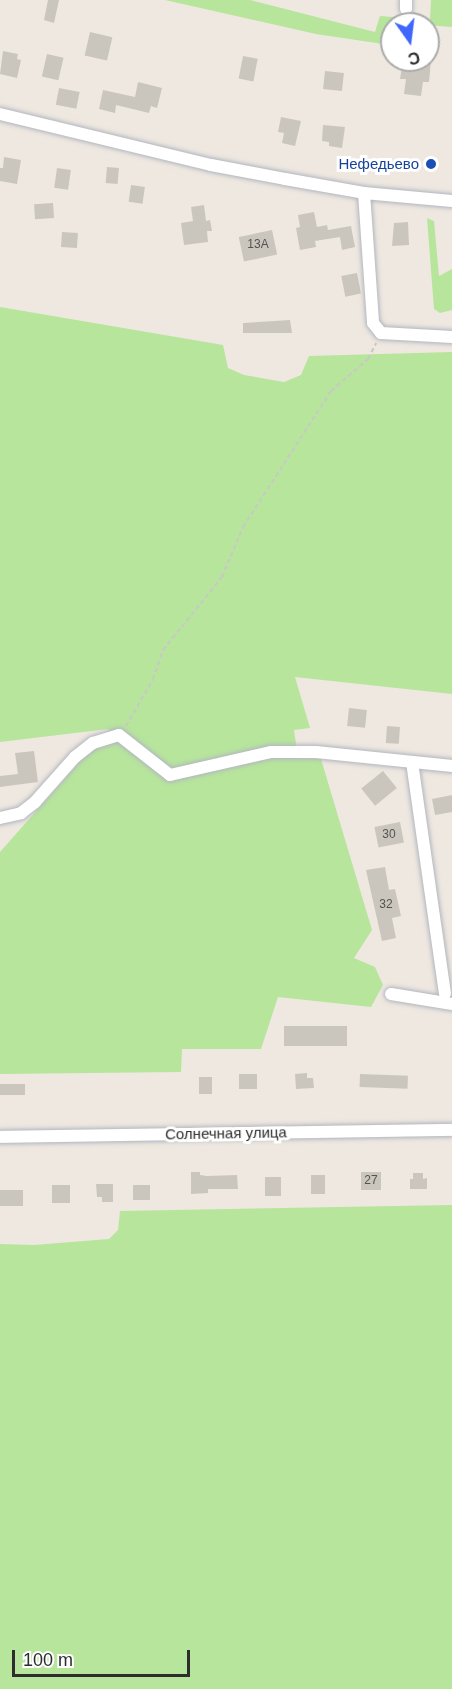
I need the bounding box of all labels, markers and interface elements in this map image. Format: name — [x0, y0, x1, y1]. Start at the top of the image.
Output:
north arrow — [380, 12, 440, 72]
text: С — [406, 48, 422, 68]
place label: Нефедьево — [338, 155, 419, 173]
marker: Нефедьево — [424, 157, 438, 171]
house number: 13А — [247, 238, 269, 252]
house number: 30 — [382, 828, 396, 842]
house number: 32 — [379, 898, 393, 912]
street label: Солнечная улица — [165, 1123, 287, 1143]
house number: 27 — [364, 1174, 378, 1188]
scale bar — [15, 1638, 194, 1676]
text: 100 m — [23, 1650, 73, 1670]

